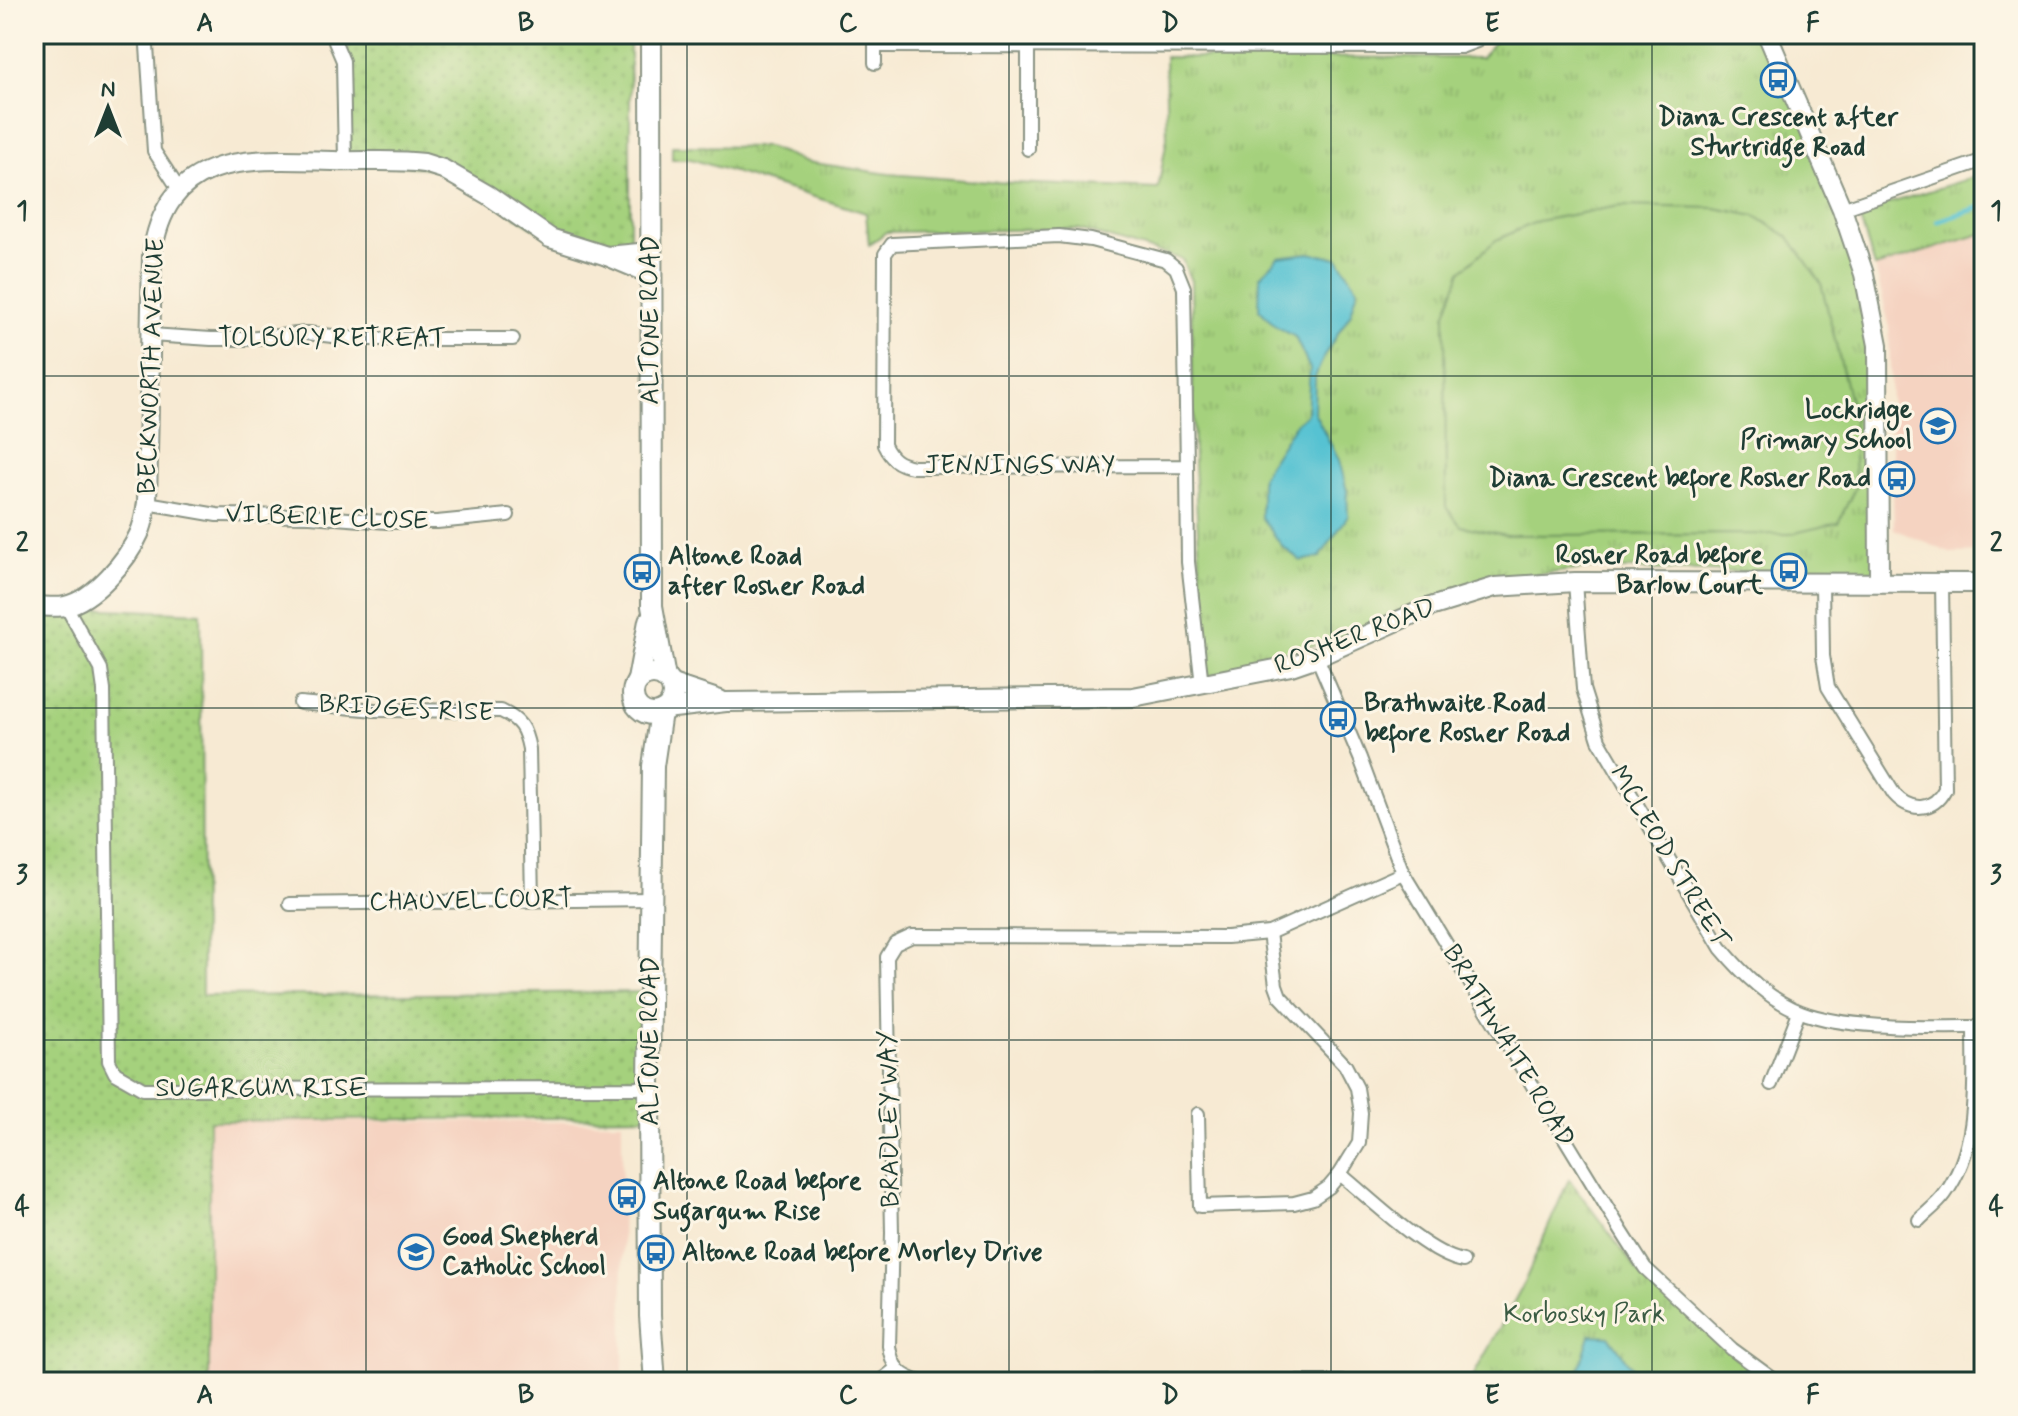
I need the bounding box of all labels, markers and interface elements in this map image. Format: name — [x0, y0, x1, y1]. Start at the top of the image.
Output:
text: A — [196, 7, 214, 41]
text: B — [518, 7, 534, 41]
text: C — [839, 7, 858, 41]
text: D — [1161, 7, 1179, 41]
text: E — [1484, 7, 1500, 41]
text: F — [1806, 7, 1820, 41]
bus stop icon: Diana Crescent after Sturtridge Road — [1759, 61, 1797, 99]
north arrow — [68, 68, 148, 148]
text: N — [101, 76, 115, 104]
place label: Diana Crescent after Sturtridge Road — [1658, 101, 1899, 168]
text: 1 — [16, 195, 28, 229]
text: 1 — [1990, 195, 2002, 229]
street label: ALTONE ROAD — [634, 235, 668, 405]
street label: BECKWORTH AVENUE — [131, 237, 173, 495]
street label: TOLBURY RETREAT — [218, 322, 446, 356]
place label: Lockridge Primary School — [1740, 394, 1912, 458]
school or university icon: Lockridge Primary School — [1919, 407, 1957, 445]
street label: JENNINGS WAY — [925, 449, 1115, 483]
bus stop icon: Diana Crescent before Rosher Road — [1878, 460, 1916, 498]
place label: Diana Crescent before Rosher Road — [1489, 462, 1871, 498]
street label: VILBERIE CLOSE — [225, 497, 429, 539]
text: 2 — [16, 527, 29, 561]
text: 2 — [1990, 527, 2003, 561]
place label: Rosher Road before Barlow Court — [1556, 539, 1764, 603]
place label: Altone Road after Rosher Road — [668, 540, 865, 604]
bus stop icon: Rosher Road before Barlow Court — [1770, 552, 1808, 590]
bus stop icon: Altone Road after Rosher Road — [623, 553, 661, 591]
street label: ROSHER ROAD — [1270, 591, 1440, 683]
street label: BRIDGES RISE — [318, 687, 494, 731]
place label: Brathwaite Road before Rosher Road — [1364, 687, 1570, 753]
bus stop icon: Brathwaite Road before Rosher Road — [1319, 700, 1357, 738]
street label: MCLEOD STREET — [1601, 759, 1738, 956]
text: 3 — [16, 859, 28, 893]
text: 3 — [1990, 859, 2002, 893]
street label: CHAUVEL COURT — [369, 882, 573, 920]
street label: BRATHWAITE ROAD — [1434, 938, 1582, 1154]
street label: ALTONE ROAD — [634, 956, 668, 1126]
street label: BRADLEY WAY — [871, 1030, 909, 1208]
street label: SUGARGUM RISE — [155, 1072, 367, 1106]
place label: Altone Road before Sugargum Rise — [653, 1165, 862, 1232]
bus stop icon: Altone Road before Sugargum Rise — [608, 1178, 646, 1216]
text: 4 — [14, 1191, 30, 1225]
text: 4 — [1988, 1191, 2004, 1225]
place label: Good Shepherd Catholic School — [442, 1220, 606, 1284]
school or university icon: Good Shepherd Catholic School — [397, 1233, 435, 1271]
bus stop icon: Altone Road before Morley Drive — [637, 1234, 675, 1272]
place label: Altone Road before Morley Drive — [682, 1236, 1043, 1272]
park label: Korbosky Park — [1503, 1298, 1665, 1332]
text: A — [196, 1379, 214, 1413]
text: B — [518, 1379, 534, 1413]
text: C — [839, 1379, 858, 1413]
text: D — [1161, 1379, 1179, 1413]
text: E — [1484, 1379, 1500, 1413]
text: F — [1806, 1379, 1820, 1413]

